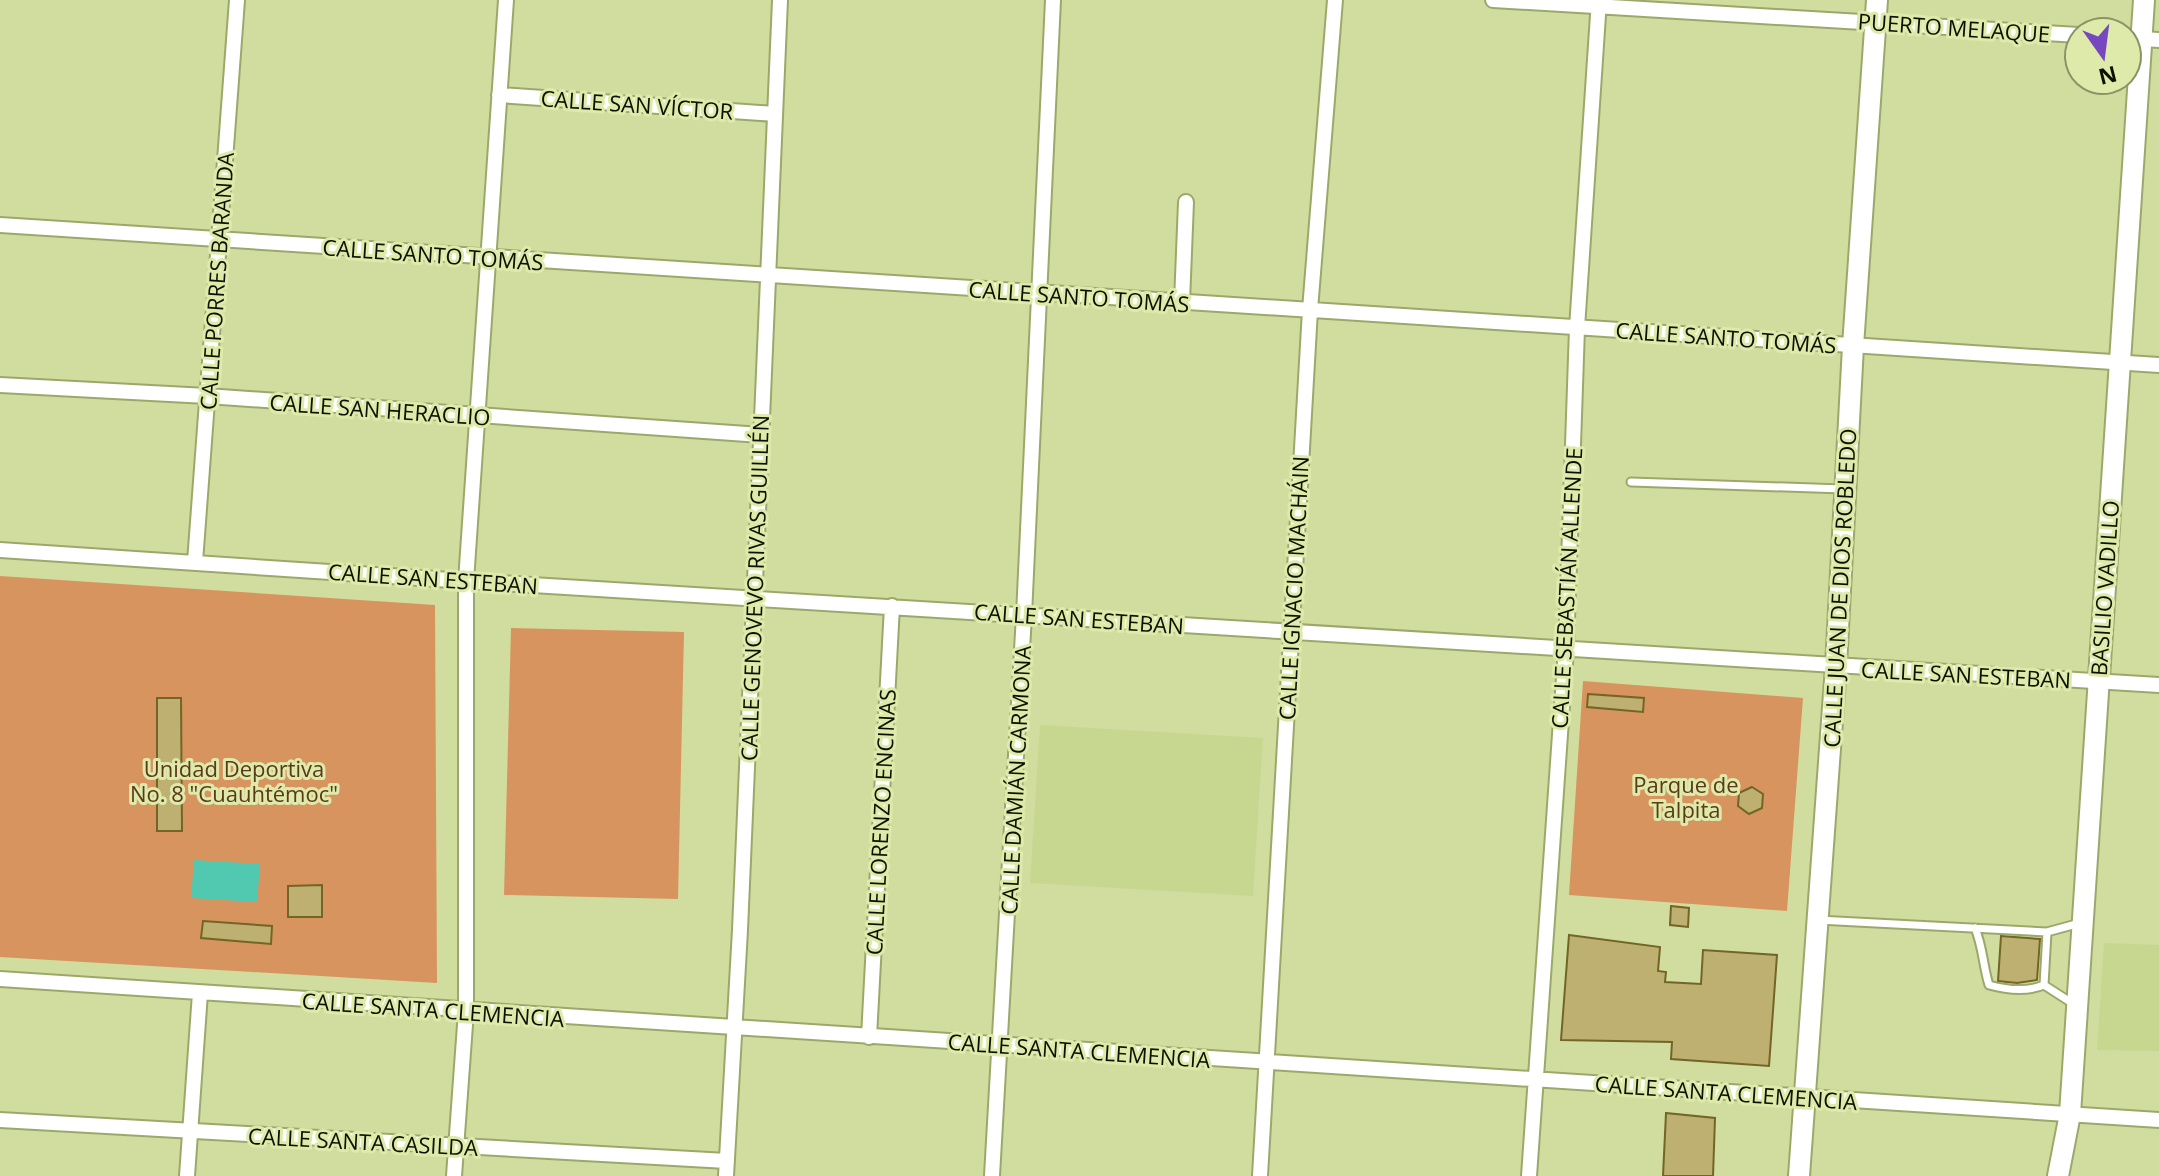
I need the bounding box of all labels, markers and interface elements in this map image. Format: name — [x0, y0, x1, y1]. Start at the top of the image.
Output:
street label: PUERTO MELAQUE — [1857, 5, 2051, 49]
north arrow — [2063, 16, 2143, 96]
text: N — [2096, 60, 2120, 93]
street label: CALLE SAN VÍCTOR — [540, 82, 735, 126]
street label: CALLE PORRES BARANDA — [192, 151, 240, 411]
street label: CALLE SANTO TOMÁS — [322, 231, 544, 277]
street label: CALLE SANTO TOMÁS — [968, 273, 1190, 319]
street label: CALLE SANTO TOMÁS — [1615, 314, 1837, 360]
street label: CALLE SAN HERACLIO — [268, 386, 492, 432]
street label: CALLE GENOVEVO RIVAS GUILLÉN — [733, 414, 775, 762]
street label: CALLE JUAN DE DIOS ROBLEDO — [1816, 428, 1862, 748]
street label: CALLE SEBASTIÁN ALLENDE — [1544, 447, 1588, 729]
street label: CALLE IGNACIO MACHÁIN — [1271, 455, 1315, 721]
street label: BASILIO VADILLO — [2083, 499, 2125, 677]
street label: CALLE SAN ESTEBAN — [327, 556, 539, 600]
street label: CALLE SAN ESTEBAN — [973, 596, 1185, 640]
street label: CALLE DAMIÁN CARMONA — [993, 645, 1037, 915]
street label: CALLE SAN ESTEBAN — [1860, 654, 2072, 694]
street label: CALLE LORENZO ENCINAS — [858, 688, 902, 956]
park label: Unidad Deportiva No. 8 "Cuauhtémoc" — [130, 753, 338, 808]
park label: Parque de Talpita — [1633, 769, 1739, 824]
street label: CALLE SANTA CLEMENCIA — [301, 985, 565, 1033]
street label: CALLE SANTA CLEMENCIA — [947, 1026, 1211, 1074]
street label: CALLE SANTA CLEMENCIA — [1594, 1068, 1858, 1116]
street label: CALLE SANTA CASILDA — [247, 1120, 479, 1162]

